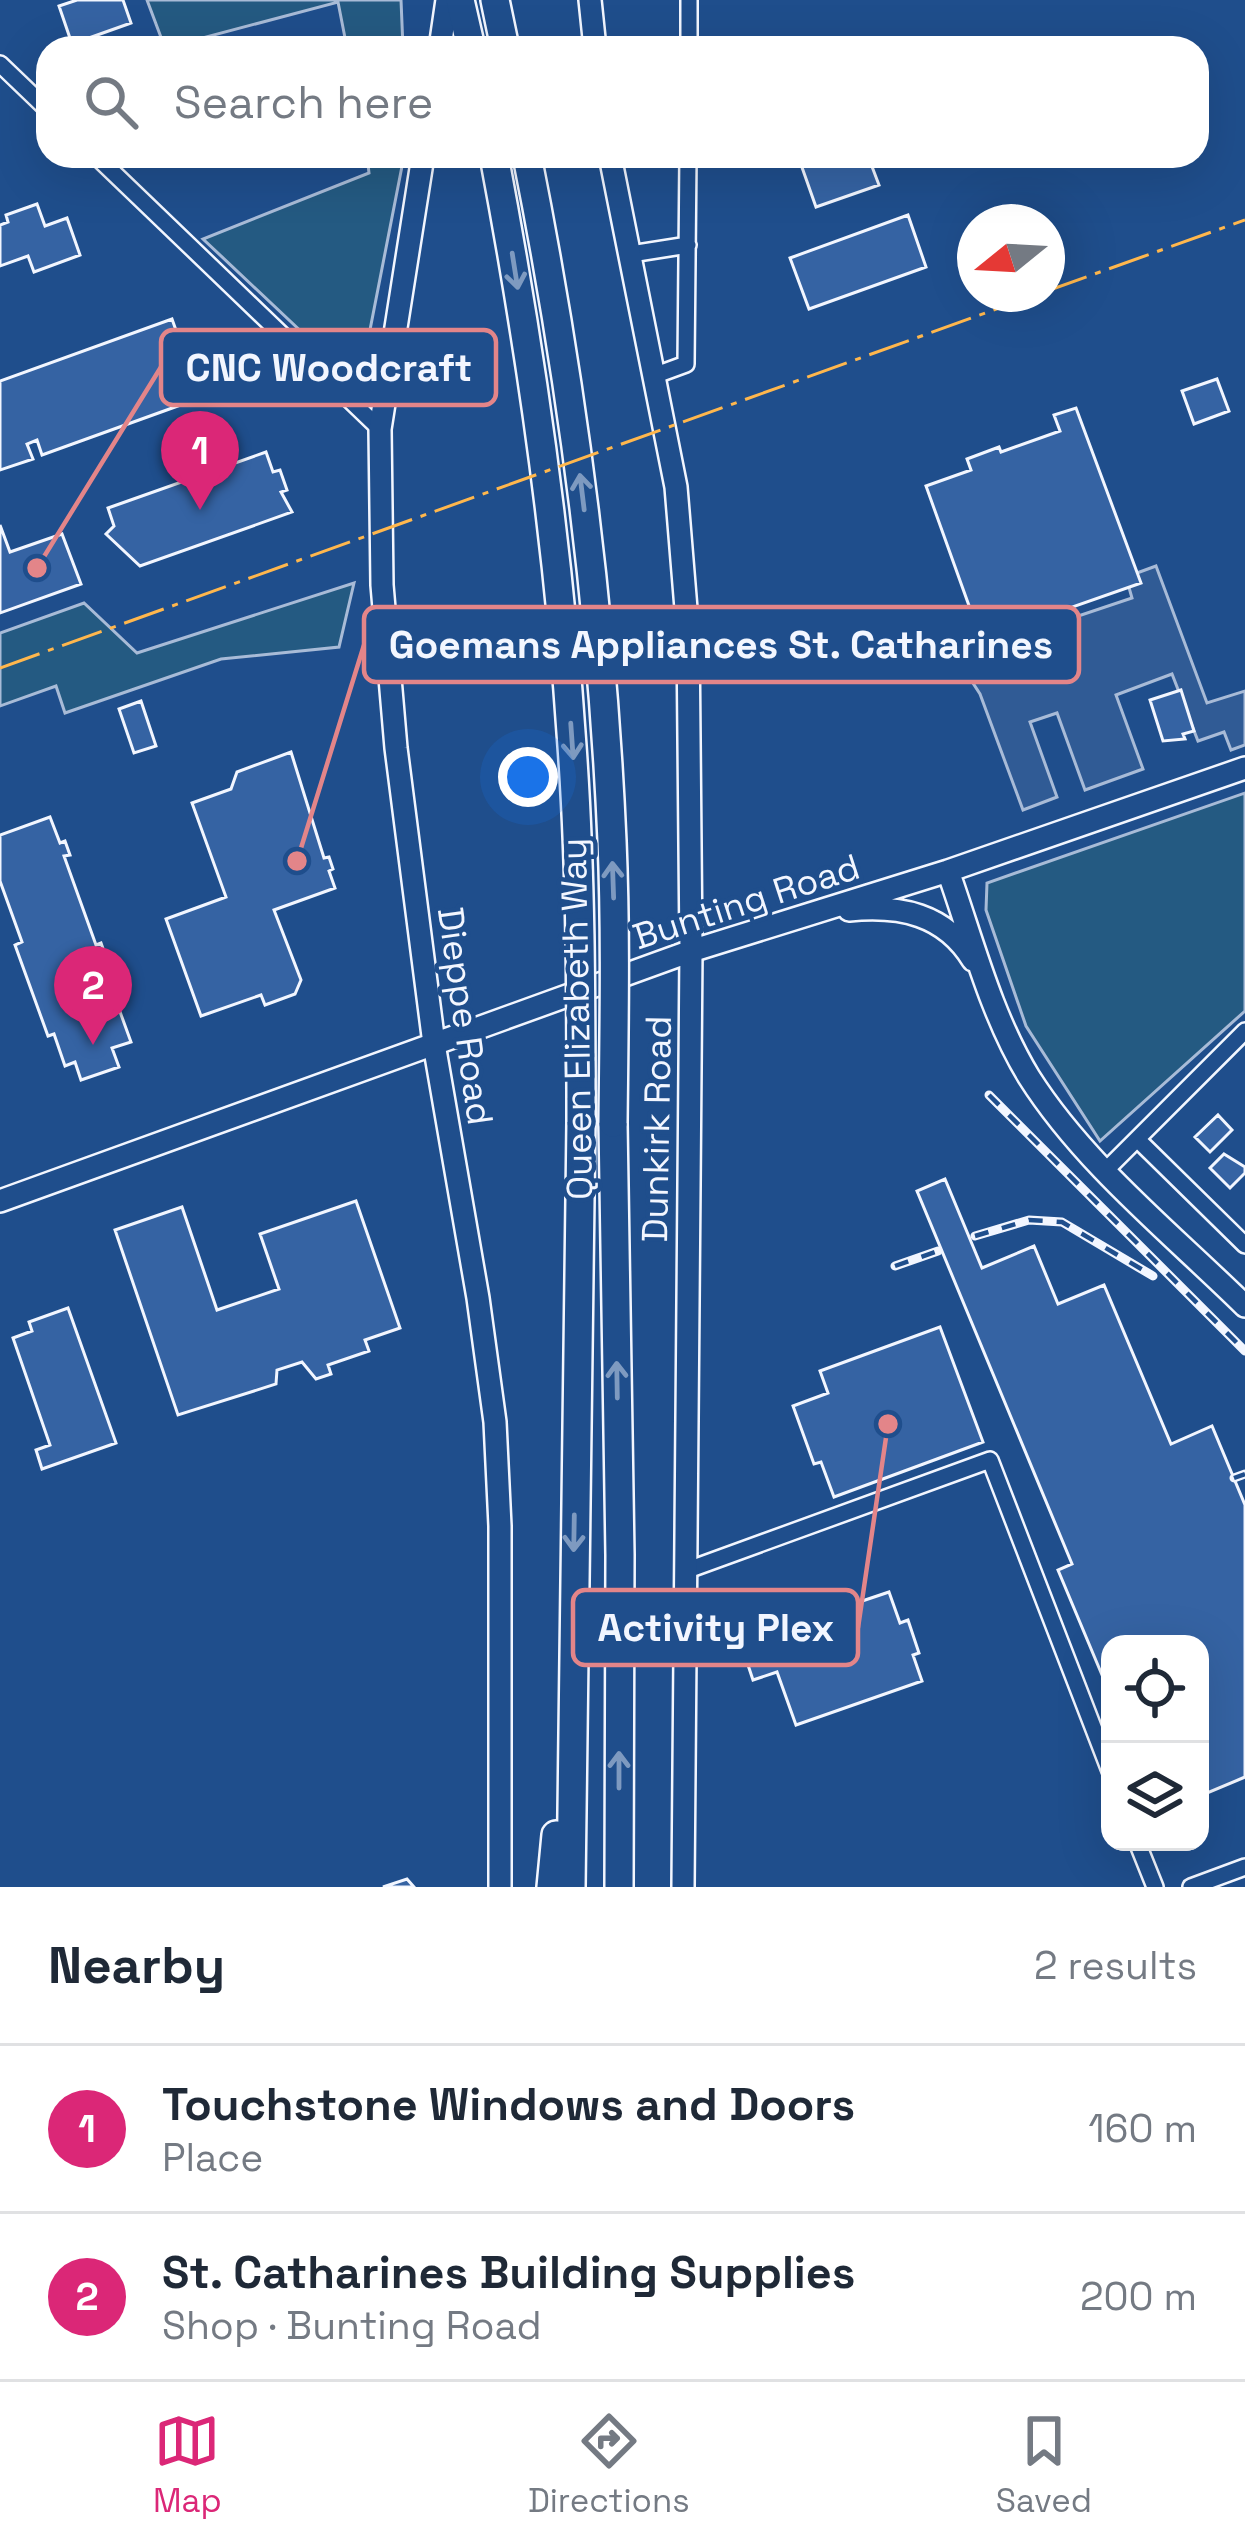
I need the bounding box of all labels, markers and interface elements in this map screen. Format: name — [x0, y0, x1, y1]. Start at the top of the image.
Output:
search box — [36, 36, 1209, 168]
icon: search — [78, 69, 144, 135]
text: Search here — [174, 74, 433, 131]
north arrow — [957, 204, 1065, 312]
one-way arrow — [505, 251, 528, 290]
callout: CNC Woodcraft — [161, 330, 496, 405]
text: CNC Woodcraft — [186, 343, 472, 392]
pin: 1 — [161, 411, 239, 510]
one-way arrow — [570, 473, 593, 512]
callout: Goemans Appliances St. Catharines — [364, 607, 1079, 682]
text: Goemans Appliances St. Catharines — [389, 620, 1053, 669]
one-way arrow — [561, 721, 584, 760]
your location — [498, 747, 558, 807]
street label: Queen Elizabeth Way — [551, 838, 603, 1200]
street label: Bunting Road — [627, 844, 865, 960]
one-way arrow — [601, 861, 624, 900]
street label: Dieppe Road — [427, 904, 503, 1128]
pin: 2 — [54, 946, 132, 1045]
street label: Dunkirk Road — [632, 1015, 682, 1243]
one-way arrow — [606, 1361, 628, 1400]
one-way arrow — [563, 1513, 586, 1552]
callout: Activity Plex — [573, 1590, 858, 1665]
text: Activity Plex — [598, 1603, 834, 1652]
map controls — [1101, 1635, 1209, 1851]
button: locate — [1101, 1635, 1209, 1743]
button: layers — [1101, 1743, 1209, 1851]
one-way arrow — [608, 1751, 630, 1790]
text: Nearby — [48, 1933, 225, 1998]
text: 2 results — [1034, 1941, 1197, 1990]
text: Touchstone Windows and Doors — [162, 2076, 855, 2133]
text: 1 — [78, 2104, 96, 2153]
text: 160 m — [1088, 2104, 1197, 2153]
text: Place — [162, 2133, 263, 2182]
text: St. Catharines Building Supplies — [162, 2244, 855, 2301]
text: 2 — [75, 2272, 99, 2321]
text: 200 m — [1080, 2272, 1197, 2321]
text: Shop · Bunting Road — [162, 2301, 542, 2350]
tab: Map — [153, 2408, 222, 2522]
tab: Directions — [528, 2408, 690, 2522]
tab: Saved — [996, 2408, 1092, 2522]

